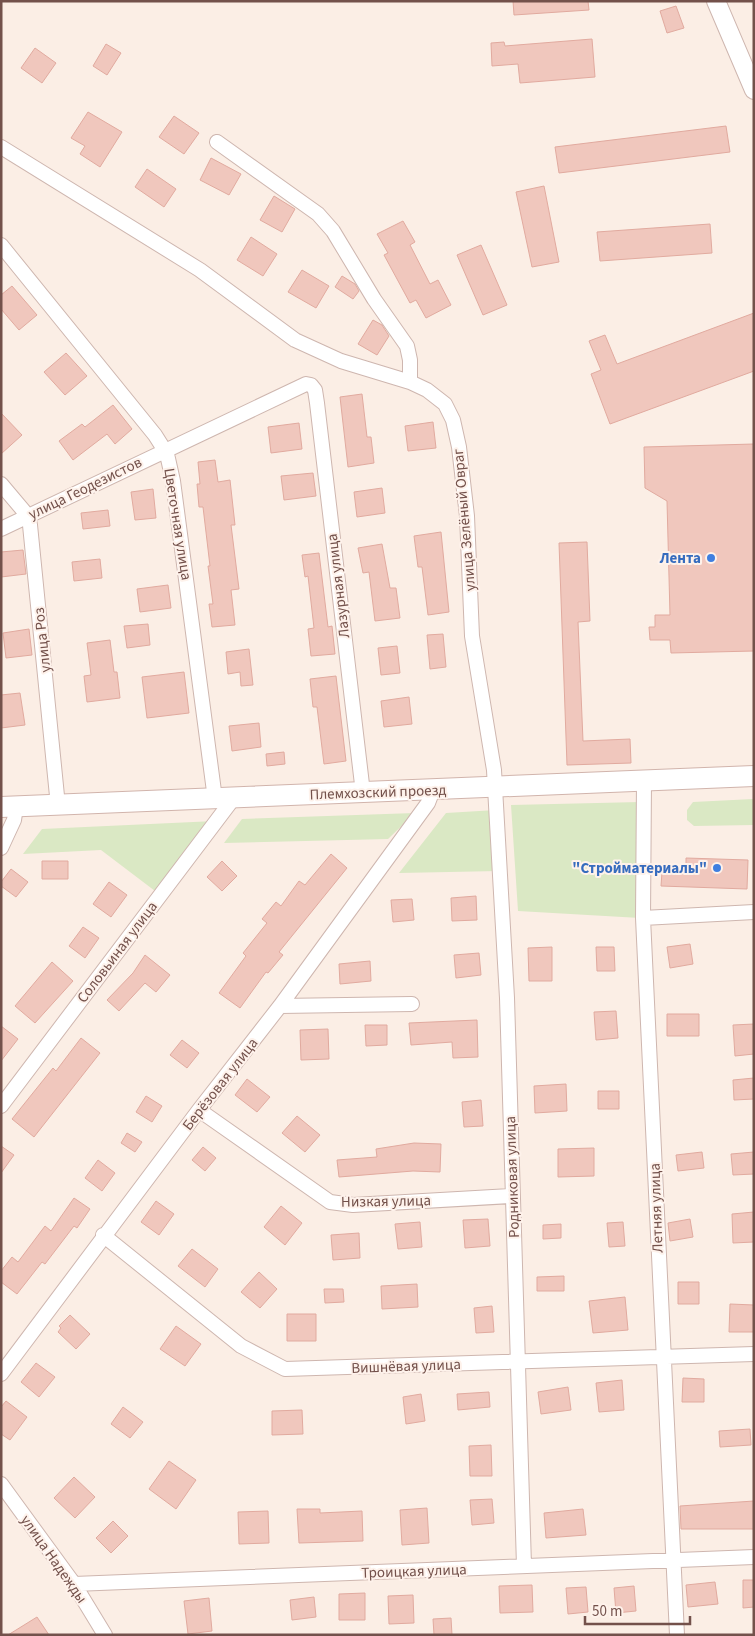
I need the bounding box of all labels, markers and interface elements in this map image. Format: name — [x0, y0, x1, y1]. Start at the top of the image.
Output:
street label: улица Зелёный Овраг — [448, 448, 481, 592]
street label: улица Геодезистов — [25, 452, 146, 525]
street label: Цветочная улица — [158, 467, 197, 582]
street label: Лазурная улица — [322, 532, 355, 639]
place label: Лента — [659, 548, 701, 569]
marker: Лента — [705, 552, 717, 564]
street label: улица Роз — [29, 606, 56, 673]
street label: Племхозский проезд — [309, 780, 447, 805]
place label: "Стройматериалы" — [572, 858, 707, 879]
marker: "Стройматериалы" — [711, 862, 723, 874]
street label: Соловьиная улица — [72, 897, 163, 1007]
street label: Берёзовая улица — [178, 1034, 263, 1135]
street label: Родниковая улица — [500, 1116, 525, 1238]
street label: Летняя улица — [644, 1163, 669, 1253]
street label: Низкая улица — [341, 1190, 431, 1213]
street label: Вишнёвая улица — [351, 1354, 461, 1379]
street label: улица Надежды — [15, 1511, 92, 1608]
street label: Троицкая улица — [361, 1559, 467, 1584]
scale bar — [585, 1594, 690, 1626]
text: 50 m — [592, 1601, 622, 1622]

